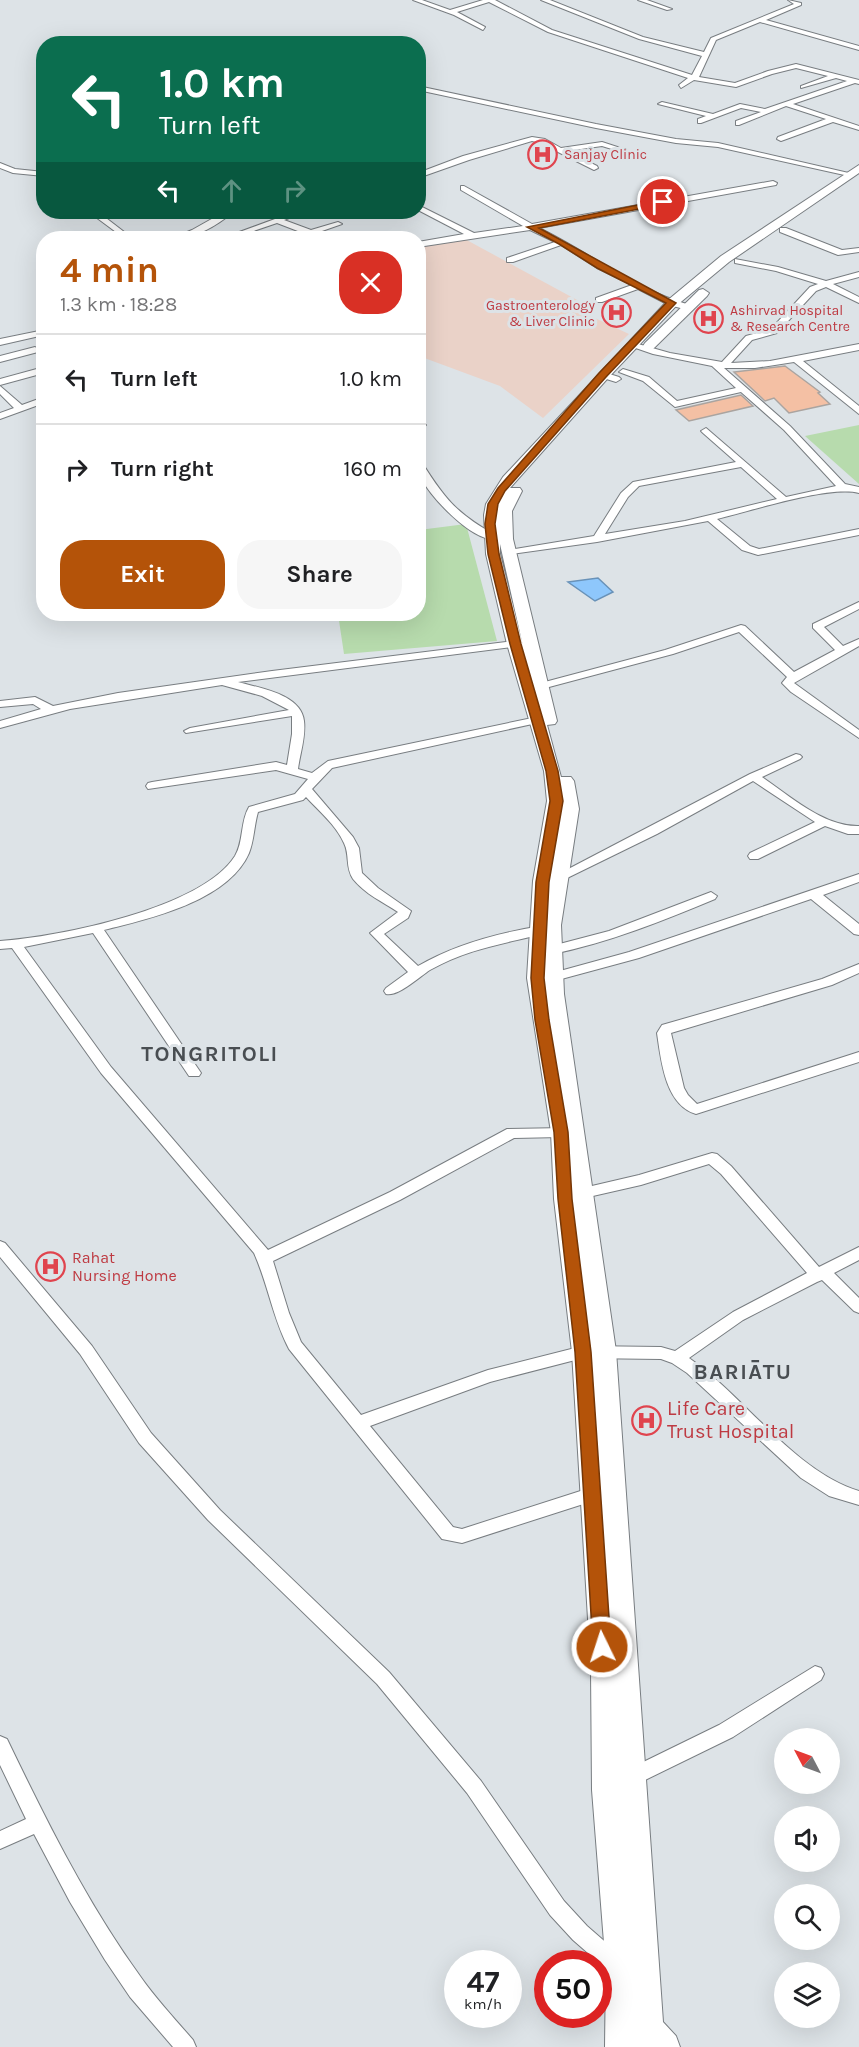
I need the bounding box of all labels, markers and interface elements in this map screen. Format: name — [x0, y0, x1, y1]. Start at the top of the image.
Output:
text: 1.0 km — [159, 58, 285, 108]
icon: left — [60, 60, 138, 138]
text: Turn left — [159, 109, 260, 141]
hospital icon: Sanjay Clinic — [527, 138, 559, 170]
place label: Sanjay Clinic — [564, 146, 647, 163]
icon: left — [152, 174, 185, 207]
icon: ahead — [215, 174, 248, 207]
icon: right — [278, 174, 311, 207]
pin — [637, 176, 688, 227]
icon: arrive — [646, 185, 679, 218]
text: 4 min — [60, 249, 159, 291]
button: close — [339, 251, 402, 314]
text: 1.3 km · 18:28 — [60, 293, 177, 316]
place label: Gastroenterology & Liver Clinic — [486, 297, 595, 330]
hospital icon: Gastroenterology & Liver Clinic — [600, 297, 632, 329]
hospital icon: Ashirvad Hospital & Research Centre — [693, 302, 725, 334]
place label: Ashirvad Hospital & Research Centre — [730, 302, 850, 335]
icon: left — [60, 363, 93, 396]
text: Turn left — [111, 366, 198, 392]
text: 1.0 km — [340, 366, 402, 392]
icon: right — [60, 453, 93, 486]
text: Turn right — [111, 456, 214, 482]
text: 160 m — [343, 456, 402, 482]
button: Exit — [60, 540, 225, 609]
button: Share — [237, 540, 402, 609]
district label: TONGRITOLI — [141, 1041, 279, 1067]
place label: Rahat Nursing Home — [72, 1248, 177, 1285]
hospital icon: Rahat Nursing Home — [35, 1250, 67, 1282]
district label: BARIĀTU — [693, 1359, 793, 1385]
place label: Life Care Trust Hospital — [667, 1397, 794, 1443]
hospital icon: Life Care Trust Hospital — [630, 1404, 662, 1436]
position arrow — [570, 1615, 634, 1679]
north arrow — [774, 1728, 840, 1794]
map controls — [774, 1728, 840, 2028]
button: sound — [774, 1806, 840, 1872]
button: search — [774, 1884, 840, 1950]
speed limit sign: 50 — [534, 1950, 612, 2028]
button: layers — [774, 1962, 840, 2028]
text: 47 — [467, 1964, 499, 2000]
text: km/h — [464, 1995, 502, 2013]

